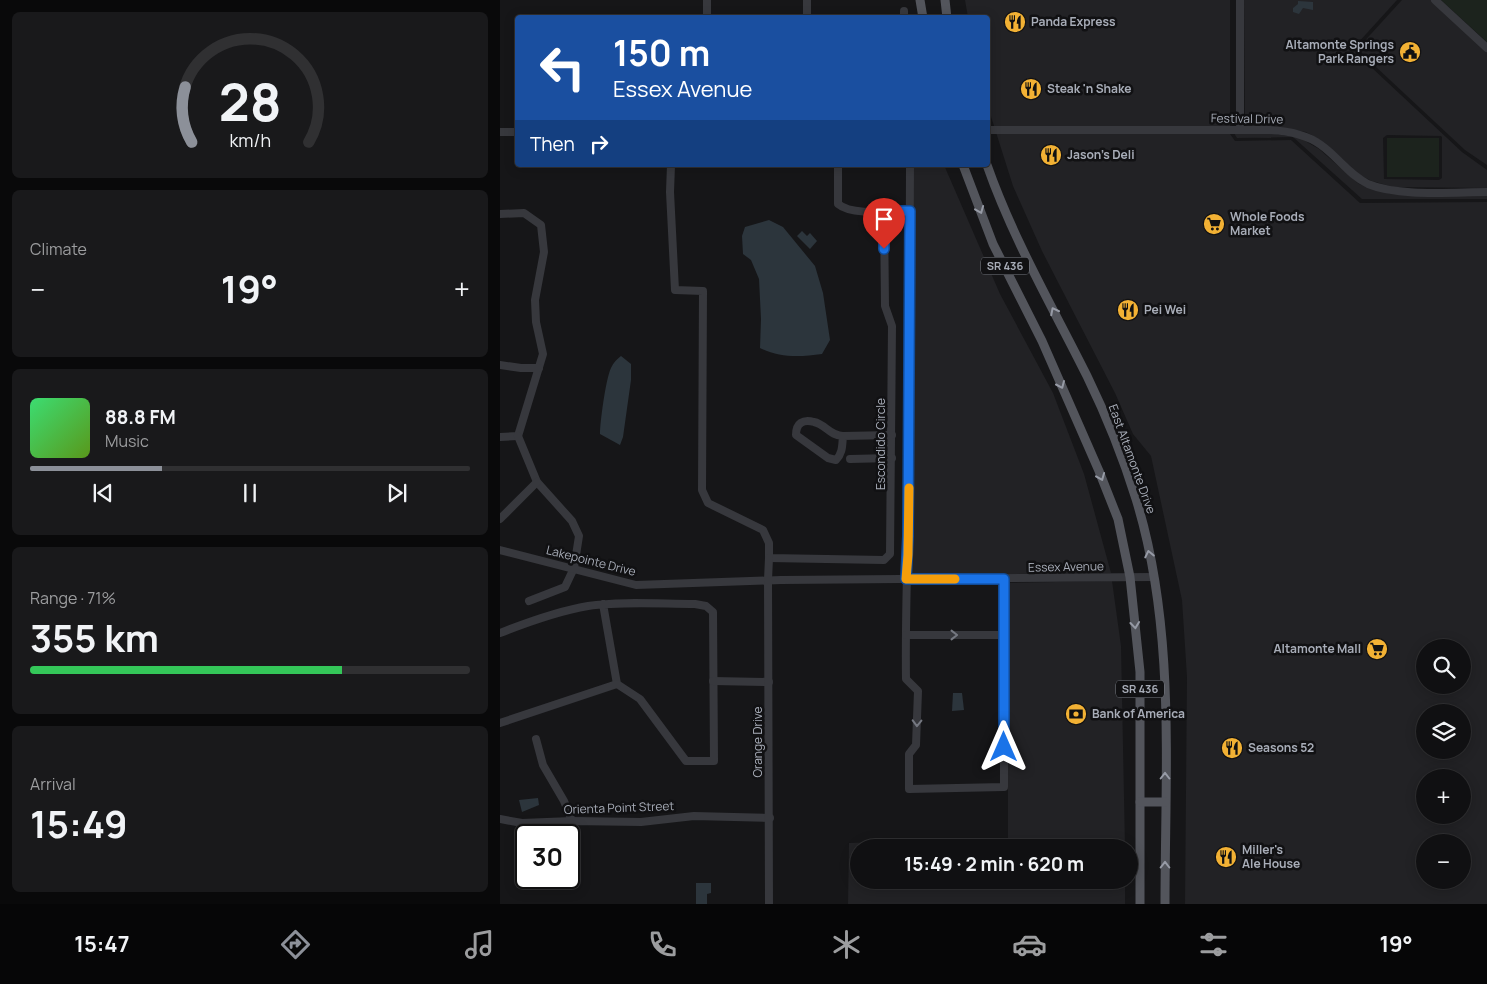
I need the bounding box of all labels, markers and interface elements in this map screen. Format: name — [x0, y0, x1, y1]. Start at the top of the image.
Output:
restaurant icon: Panda Express — [1003, 10, 1027, 34]
place label: Panda Express — [1031, 13, 1116, 30]
text: 150 m — [613, 29, 710, 77]
icon: left — [530, 35, 595, 100]
place label: Altamonte Springs Park Rangers — [1286, 36, 1395, 67]
public building icon: Altamonte Springs Park Rangers — [1398, 40, 1422, 64]
text: 28 — [219, 66, 281, 137]
text: Essex Avenue — [613, 74, 752, 104]
restaurant icon: Steak 'n Shake — [1019, 77, 1043, 101]
place label: Steak 'n Shake — [1047, 80, 1132, 97]
street label: Festival Drive — [1211, 109, 1283, 128]
text: km/h — [229, 128, 271, 152]
icon: right — [585, 130, 613, 158]
text: Then — [530, 131, 575, 157]
restaurant icon: Jason's Deli — [1039, 143, 1063, 167]
place label: Jason's Deli — [1067, 146, 1135, 163]
pin — [863, 198, 905, 249]
icon: arrive — [870, 205, 898, 233]
one-way arrow — [974, 206, 984, 214]
place label: Whole Foods Market — [1230, 208, 1305, 239]
supermarket icon: Whole Foods Market — [1202, 212, 1226, 236]
text: Climate — [30, 238, 87, 260]
road number: SR 436 — [981, 258, 1029, 274]
text: 19° — [221, 262, 278, 314]
text: − — [30, 270, 45, 308]
text: + — [454, 270, 470, 308]
restaurant icon: Pei Wei — [1116, 298, 1140, 322]
place label: Pei Wei — [1144, 301, 1186, 318]
one-way arrow — [1050, 307, 1060, 316]
one-way arrow — [1055, 380, 1066, 389]
street label: Escondido Circle — [872, 398, 889, 490]
street label: East Altamonte Drive — [1105, 402, 1160, 516]
text: 88.8 FM — [105, 404, 176, 430]
text: Music — [105, 430, 149, 452]
one-way arrow — [1095, 472, 1105, 481]
icon: previous — [89, 479, 117, 507]
icon: pause — [236, 479, 264, 507]
icon: next — [383, 479, 411, 507]
street label: Lakepointe Drive — [545, 541, 638, 580]
one-way arrow — [1145, 550, 1155, 559]
street label: Essex Avenue — [1028, 557, 1104, 576]
text: Range · 71% — [30, 587, 116, 609]
text: 355 km — [30, 611, 159, 663]
one-way arrow — [1129, 621, 1140, 629]
one-way arrow — [951, 630, 959, 640]
supermarket icon: Altamonte Mall — [1365, 637, 1389, 661]
map controls — [1416, 639, 1471, 889]
button: search — [1416, 639, 1471, 694]
place label: Altamonte Mall — [1273, 640, 1361, 657]
road number: SR 436 — [1116, 681, 1164, 698]
bank icon: Bank of America — [1064, 702, 1088, 726]
button: layers — [1416, 704, 1471, 759]
place label: Bank of America — [1092, 705, 1185, 722]
street label: Orange Drive — [749, 706, 766, 778]
one-way arrow — [912, 720, 922, 727]
position arrow — [977, 720, 1029, 772]
restaurant icon: Seasons 52 — [1220, 736, 1244, 760]
place label: Seasons 52 — [1248, 739, 1314, 756]
button: + — [1416, 769, 1471, 824]
one-way arrow — [1160, 771, 1170, 779]
text: Arrival — [30, 773, 76, 795]
text: 15:49 — [30, 797, 128, 849]
street label: Orienta Point Street — [564, 797, 675, 818]
speed limit sign: 30 — [515, 824, 580, 889]
button: − — [1416, 834, 1471, 889]
place label: Miller's Ale House — [1242, 841, 1300, 872]
restaurant icon: Miller's Ale House — [1214, 845, 1238, 869]
text: 15:49 · 2 min · 620 m — [904, 851, 1084, 877]
one-way arrow — [1160, 861, 1170, 868]
icon: directions — [278, 927, 313, 962]
icon: music — [462, 927, 497, 962]
icon: phone — [645, 927, 680, 962]
icon: climate — [829, 927, 864, 962]
icon: car — [1012, 927, 1047, 962]
icon: filters — [1196, 927, 1231, 962]
text: 15:47 — [74, 929, 129, 959]
text: 19° — [1379, 929, 1413, 959]

